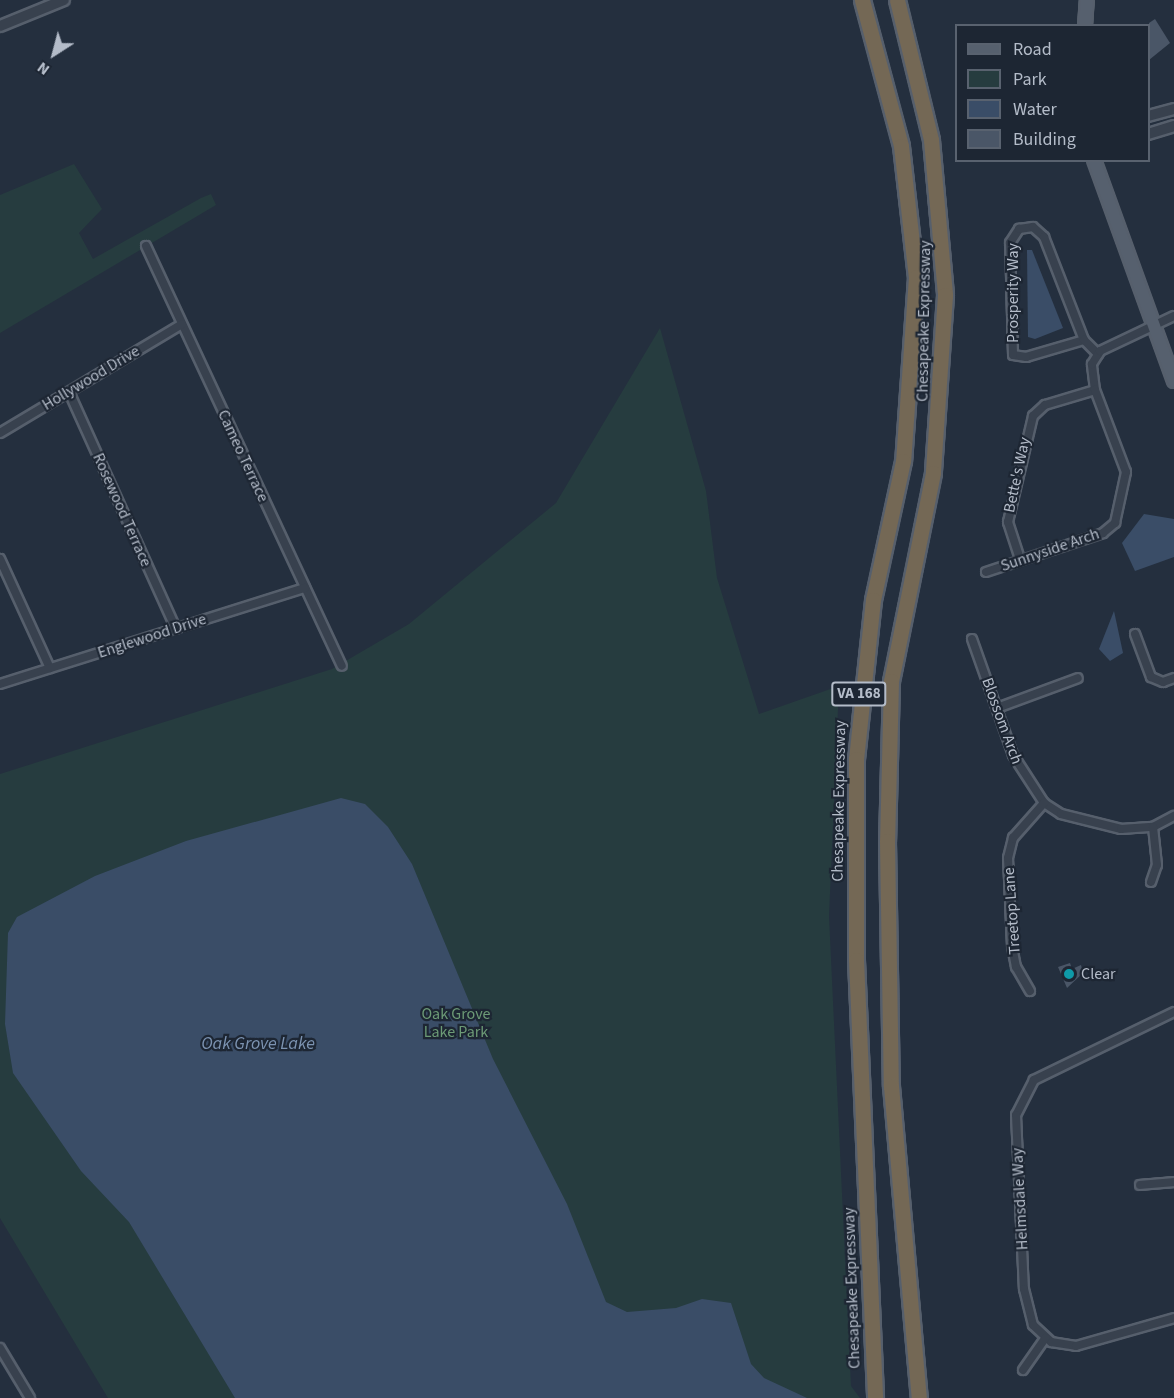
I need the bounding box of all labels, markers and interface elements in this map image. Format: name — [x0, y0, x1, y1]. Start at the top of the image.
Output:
north arrow — [24, 24, 84, 84]
legend — [955, 24, 1150, 162]
text: Road — [1013, 37, 1052, 62]
text: N — [33, 57, 54, 81]
text: Park — [1013, 67, 1047, 92]
text: Water — [1013, 97, 1057, 122]
text: Building — [1013, 127, 1076, 152]
street label: Chesapeake Expressway — [913, 240, 935, 402]
street label: Prosperity Way — [1003, 243, 1023, 343]
street label: Hollywood Drive — [39, 341, 143, 415]
street label: Cameo Terrace — [213, 407, 273, 505]
street label: Bette's Way — [1000, 435, 1034, 515]
street label: Rosewood Terrace — [88, 450, 156, 570]
street label: Sunnyside Arch — [998, 524, 1102, 576]
street label: Englewood Drive — [95, 609, 209, 663]
street label: Blossom Arch — [977, 675, 1027, 767]
road number: VA 168 — [830, 682, 888, 706]
street label: Chesapeake Expressway — [828, 720, 850, 882]
street label: Treetop Lane — [999, 867, 1025, 955]
place label: Clear — [1081, 964, 1116, 984]
marker: Clear — [1062, 967, 1076, 981]
park label: Oak Grove Lake Park — [421, 1004, 491, 1042]
water label: Oak Grove Lake — [201, 1033, 315, 1055]
street label: Helmsdale Way — [1008, 1147, 1032, 1251]
street label: Chesapeake Expressway — [840, 1207, 864, 1369]

